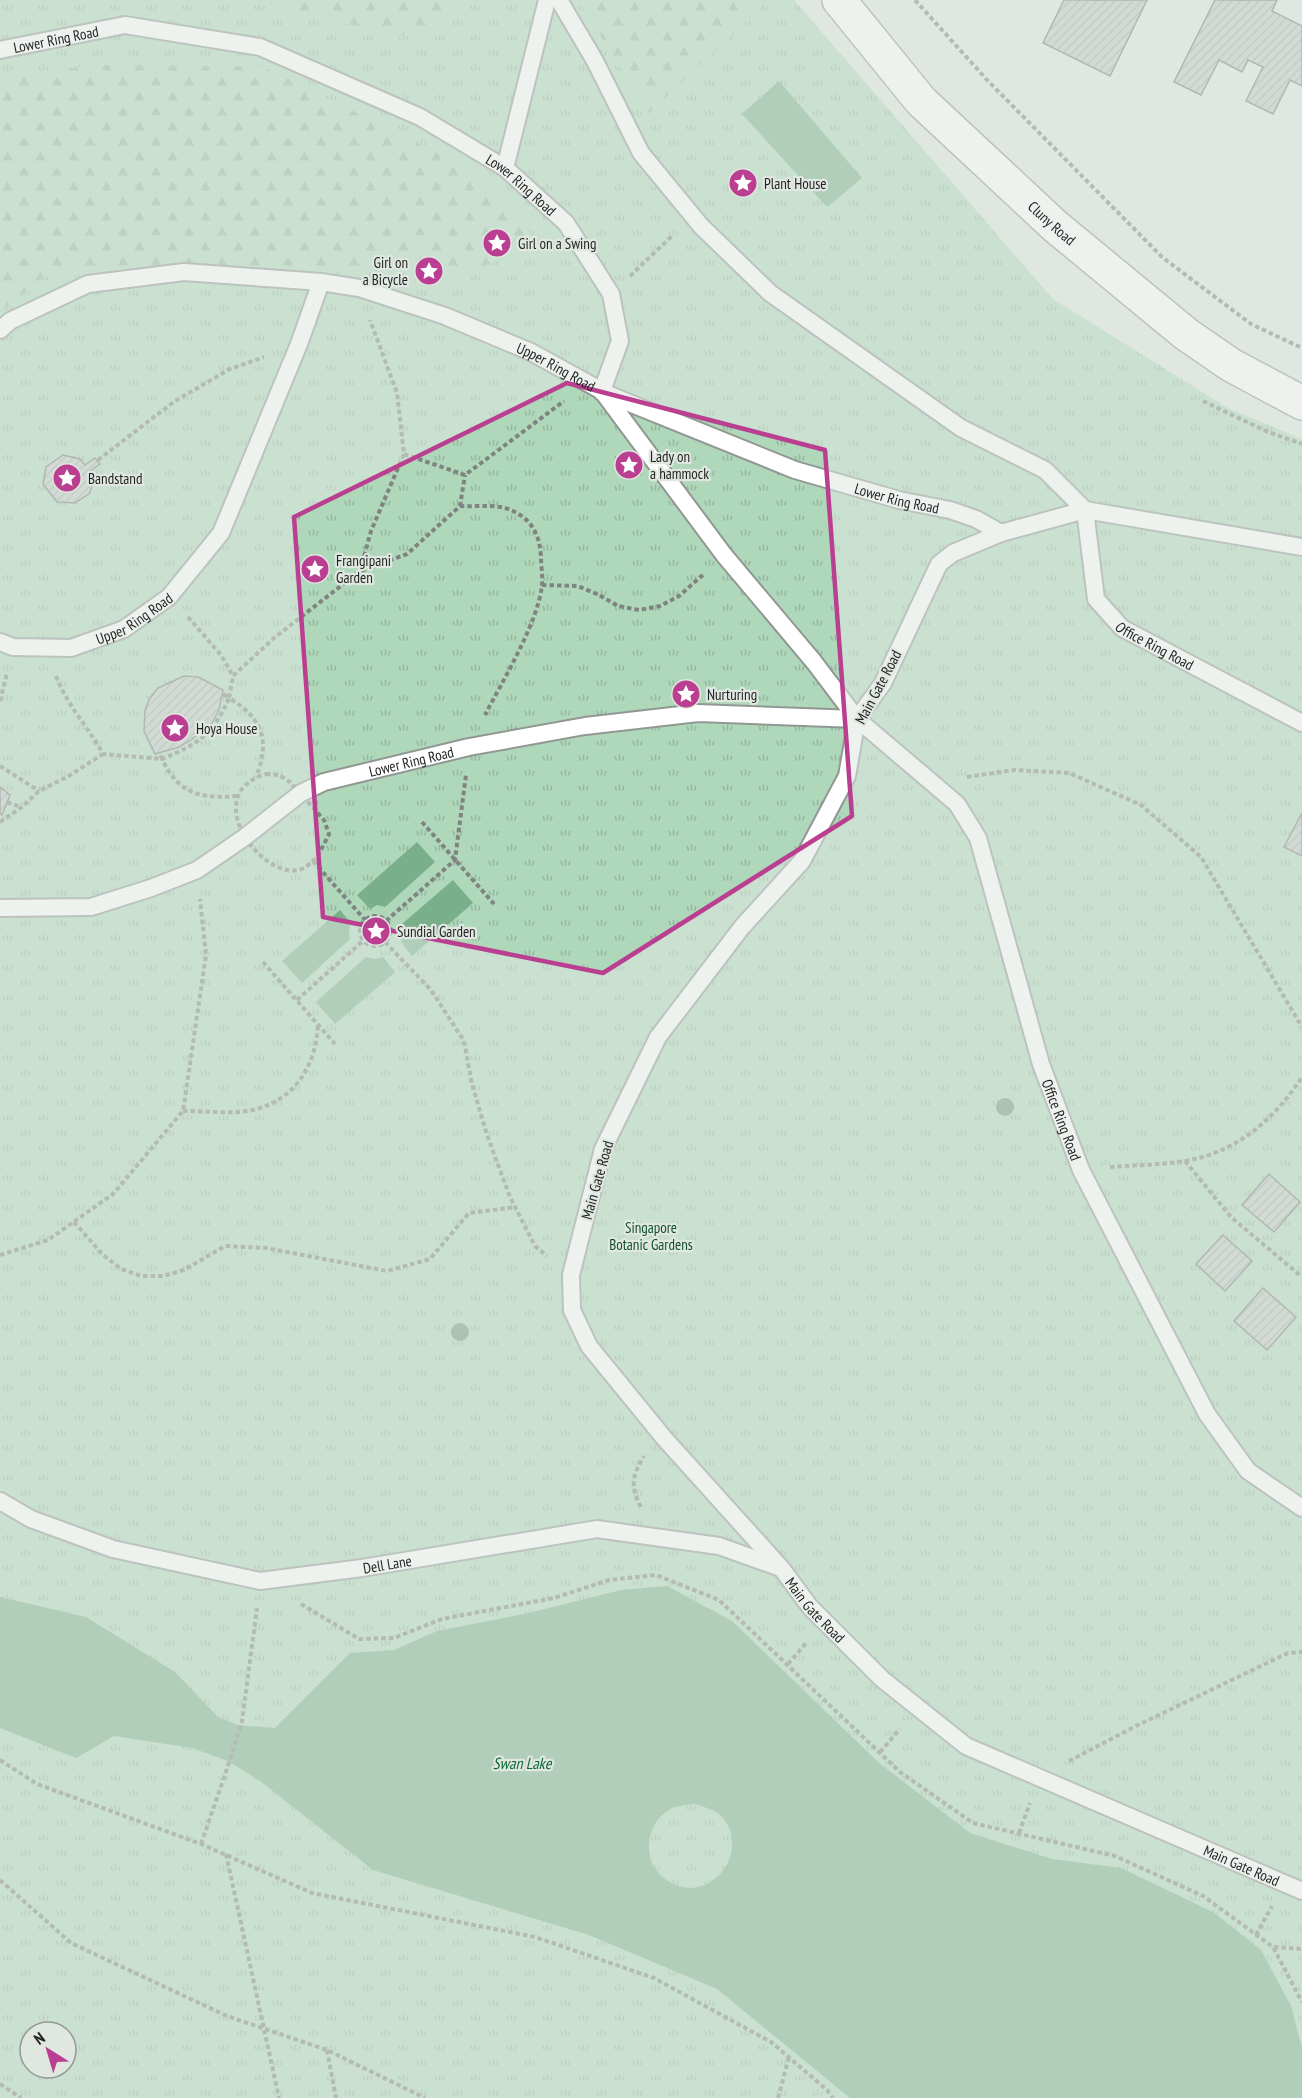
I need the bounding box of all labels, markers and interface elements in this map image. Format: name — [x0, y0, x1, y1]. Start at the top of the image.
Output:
street label: Lower Ring Road — [12, 21, 100, 57]
street label: Lower Ring Road — [483, 149, 561, 219]
place icon: Plant House — [727, 167, 759, 199]
place label: Plant House — [764, 174, 826, 193]
street label: Cluny Road — [1024, 196, 1080, 249]
place icon: Girl on a Swing — [481, 227, 513, 259]
place label: Girl on a Swing — [518, 234, 596, 253]
place label: Girl on a Bicycle — [363, 253, 408, 289]
place icon: Girl on a Bicycle — [413, 255, 445, 287]
street label: Upper Ring Road — [514, 338, 599, 395]
place label: Lady on a hammock — [650, 447, 709, 483]
place icon: Lady on a hammock — [613, 449, 645, 481]
place icon: Bandstand — [51, 462, 83, 494]
place label: Bandstand — [88, 469, 142, 488]
street label: Lower Ring Road — [852, 478, 941, 517]
place label: Frangipani Garden — [336, 551, 391, 587]
place icon: Frangipani Garden — [299, 553, 331, 585]
street label: Upper Ring Road — [93, 588, 176, 648]
street label: Office Ring Road — [1111, 618, 1197, 674]
street label: Main Gate Road — [851, 647, 905, 727]
place icon: Nurturing — [670, 678, 702, 710]
place label: Nurturing — [707, 685, 757, 704]
place icon: Hoya House — [159, 712, 191, 744]
place label: Hoya House — [196, 719, 258, 738]
street label: Lower Ring Road — [367, 742, 455, 780]
place icon: Sundial Garden — [360, 915, 392, 947]
place label: Sundial Garden — [397, 922, 476, 941]
street label: Office Ring Road — [1038, 1076, 1086, 1163]
street label: Main Gate Road — [577, 1138, 617, 1222]
park label: Singapore Botanic Gardens — [609, 1218, 693, 1254]
street label: Dell Lane — [361, 1550, 413, 1577]
street label: Main Gate Road — [782, 1573, 849, 1646]
water label: Swan Lake — [493, 1753, 553, 1773]
street label: Main Gate Road — [1201, 1840, 1283, 1890]
north arrow — [18, 2020, 78, 2080]
text: N — [30, 2027, 48, 2049]

